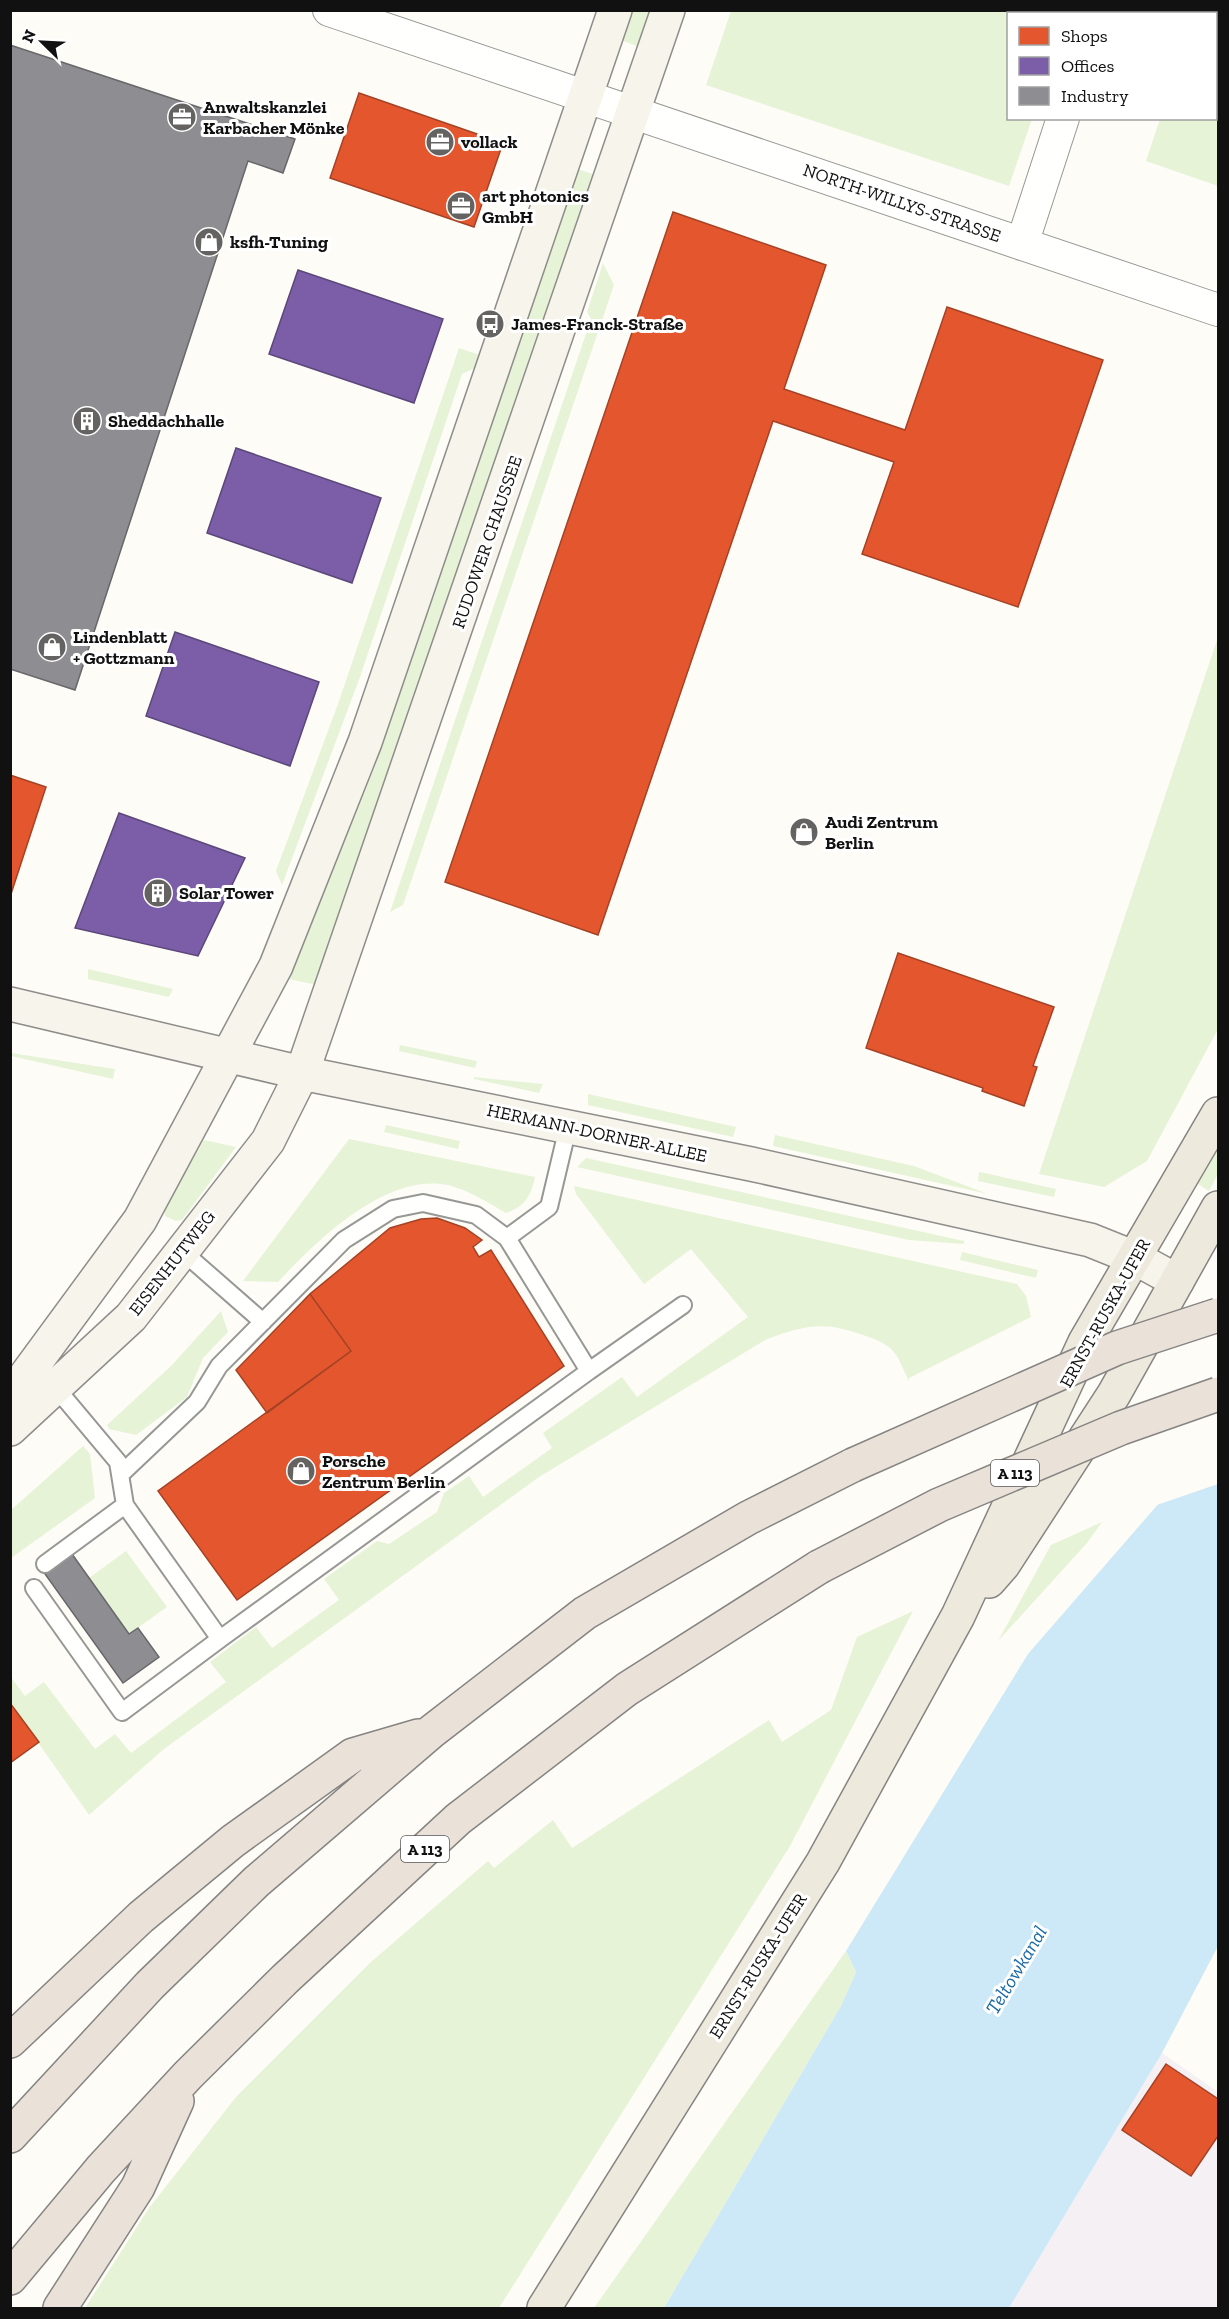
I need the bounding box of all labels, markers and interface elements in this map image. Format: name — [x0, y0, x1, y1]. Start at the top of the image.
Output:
north arrow — [12, 12, 72, 72]
legend — [1007, 12, 1217, 120]
text: Shops — [1061, 25, 1108, 47]
text: N — [18, 27, 40, 46]
text: Offices — [1061, 55, 1114, 77]
text: Industry — [1061, 85, 1129, 107]
place label: Anwaltskanzlei Karbacher Mönke — [203, 96, 345, 139]
office icon: Anwaltskanzlei Karbacher Mönke — [166, 101, 198, 133]
office icon: vollack — [424, 126, 456, 158]
place label: vollack — [461, 131, 517, 153]
street label: NORTH-WILLYS-STRASSE — [800, 159, 1004, 247]
place label: art photonics GmbH — [482, 185, 589, 228]
office icon: art photonics GmbH — [445, 190, 477, 222]
shop icon: ksfh-Tuning — [193, 226, 225, 258]
place label: ksfh-Tuning — [230, 231, 328, 253]
bus stop icon: James-Franck-Straße — [474, 308, 506, 340]
place label: James-Franck-Straße — [511, 313, 684, 335]
building icon: Sheddachhalle — [71, 405, 103, 437]
place label: Sheddachhalle — [108, 410, 225, 432]
street label: RUDOWER CHAUSSEE — [447, 453, 527, 631]
place label: Lindenblatt + Gottzmann — [73, 626, 175, 669]
shop icon: Lindenblatt + Gottzmann — [36, 631, 68, 663]
place label: Audi Zentrum Berlin — [825, 811, 938, 854]
shop icon: Audi Zentrum Berlin — [788, 816, 820, 848]
building icon: Solar Tower — [142, 877, 174, 909]
place label: Solar Tower — [179, 882, 274, 904]
street label: HERMANN-DORNER-ALLEE — [485, 1099, 709, 1167]
street label: EISENHUTWEG — [124, 1206, 220, 1320]
street label: ERNST-RUSKA-UFER — [1055, 1235, 1155, 1391]
place label: Porsche Zentrum Berlin — [322, 1450, 446, 1493]
shop icon: Porsche Zentrum Berlin — [285, 1455, 317, 1487]
road number: A 113 — [991, 1460, 1039, 1486]
road number: A 113 — [401, 1836, 449, 1862]
street label: ERNST-RUSKA-UFER — [704, 1889, 812, 2043]
water label: Teltowkanal — [980, 1921, 1052, 2019]

